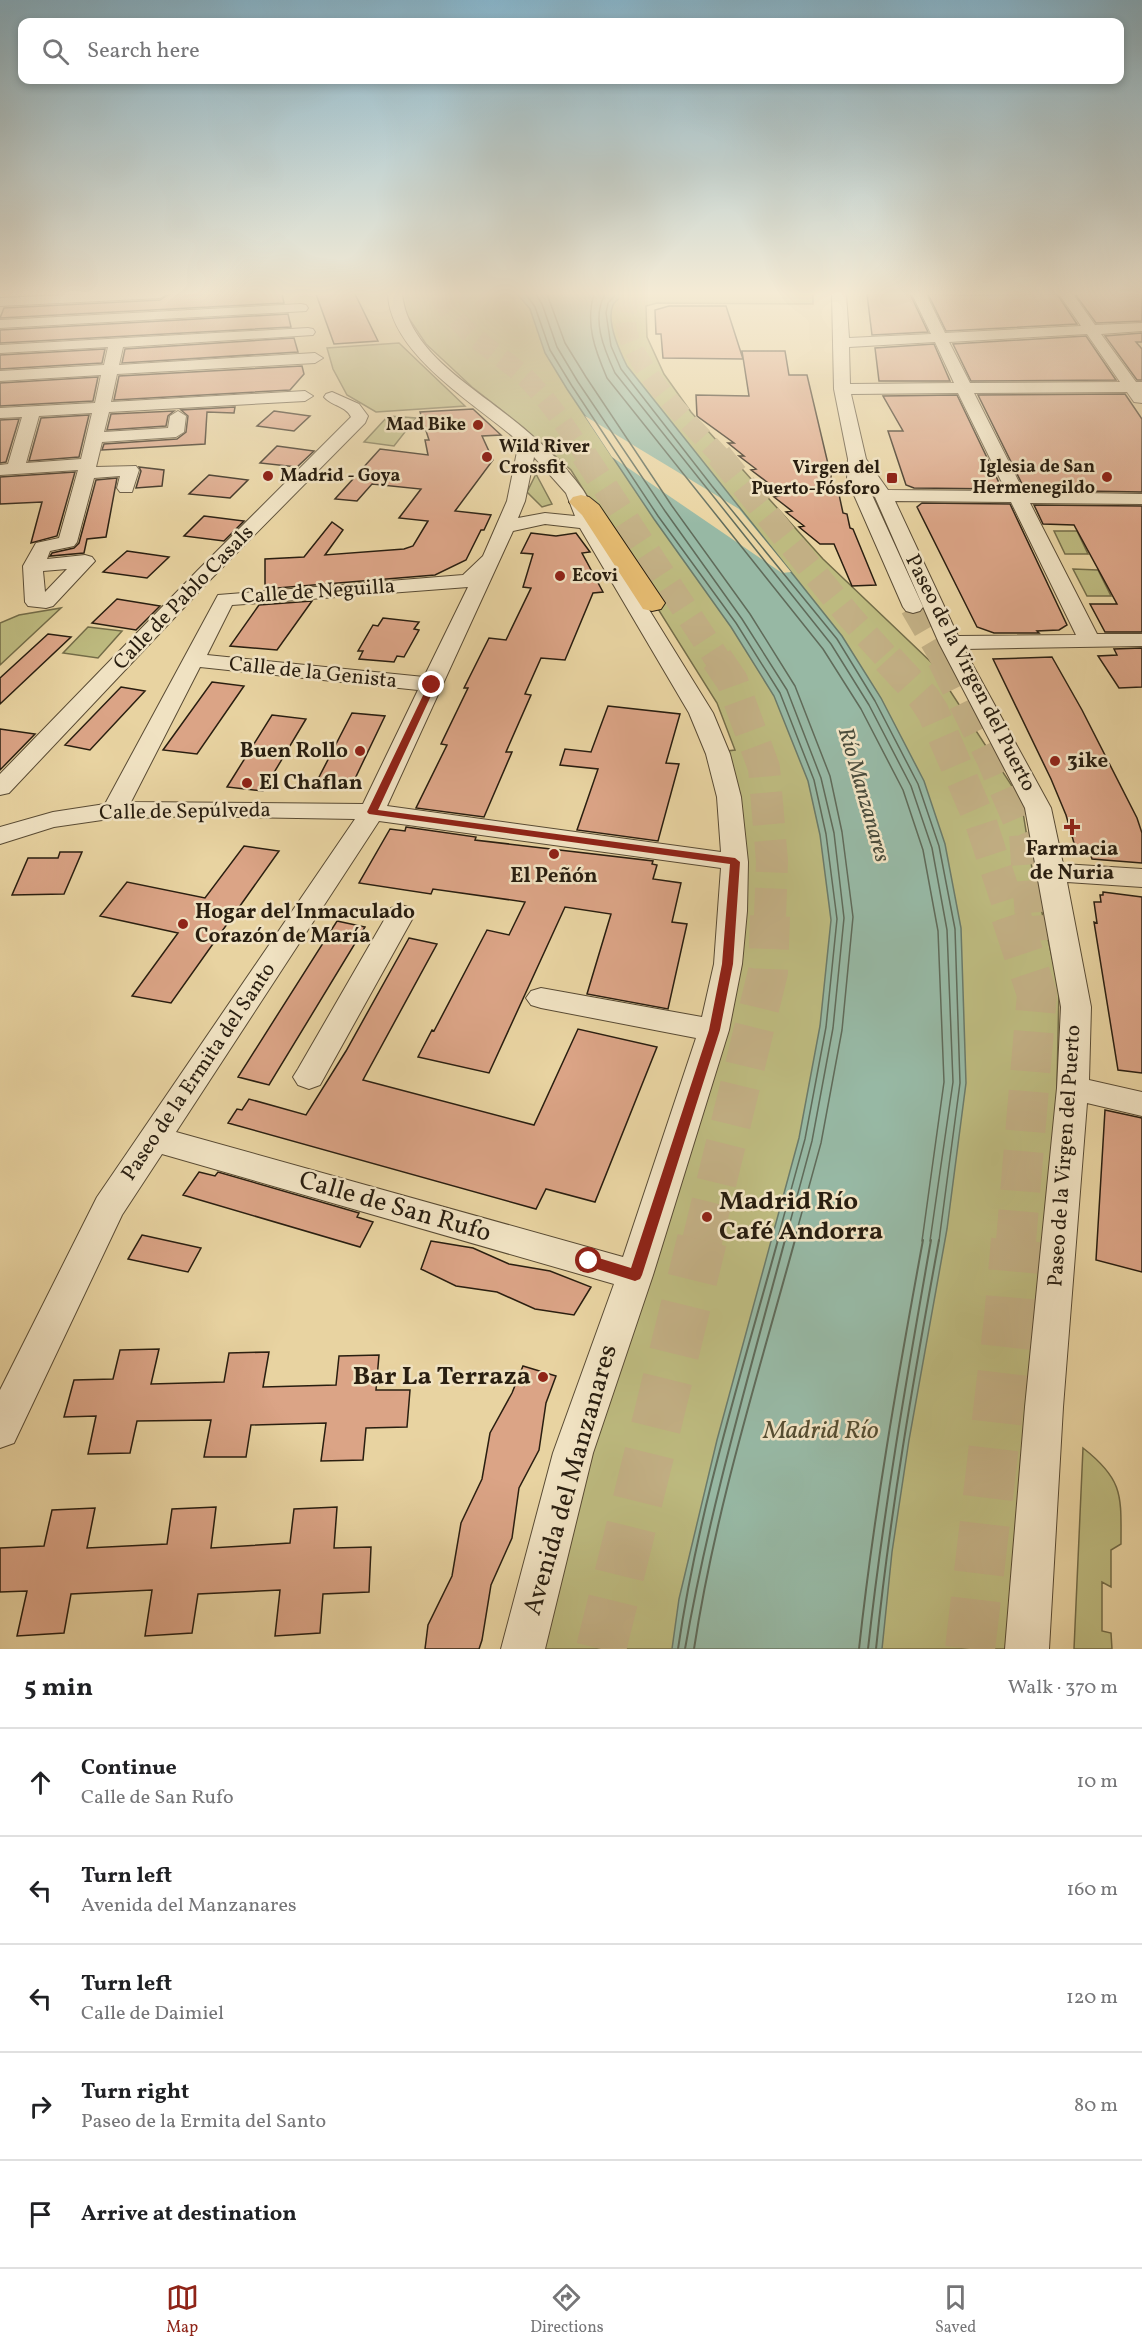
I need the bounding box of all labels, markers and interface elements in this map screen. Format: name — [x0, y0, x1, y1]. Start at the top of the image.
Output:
search box — [18, 18, 1124, 84]
icon: search — [39, 35, 72, 68]
text: Search here — [87, 36, 200, 67]
place label: Mad Bike — [386, 413, 466, 438]
marker: Mad Bike — [471, 418, 485, 432]
place label: Wild River Crossfit — [499, 435, 590, 481]
marker: Wild River Crossfit — [480, 450, 494, 464]
place label: Iglesia de San Hermenegildo — [973, 455, 1095, 501]
place label: Virgen del Puerto-Fósforo — [751, 456, 880, 502]
place label: Madrid - Goya — [280, 464, 400, 489]
marker: Madrid - Goya — [261, 469, 275, 483]
marker: Iglesia de San Hermenegildo — [1100, 470, 1114, 484]
marker: Virgen del Puerto-Fósforo — [885, 471, 899, 485]
street label: Calle de Pablo Casals — [107, 519, 261, 677]
street label: Paseo de la Virgen del Puerto — [897, 549, 1043, 797]
place label: Ecovi — [572, 564, 618, 589]
marker: Ecovi — [553, 569, 567, 583]
street label: Calle de Neguilla — [240, 572, 396, 612]
street label: Calle de la Genista — [228, 650, 398, 696]
route end — [418, 671, 444, 697]
water label: Río Manzanares — [829, 724, 897, 866]
place label: Buen Rollo — [240, 737, 348, 766]
marker: Buen Rollo — [353, 744, 367, 758]
place label: 3ike — [1067, 747, 1108, 776]
marker: 3ike — [1048, 754, 1062, 768]
place label: El Chaflan — [259, 769, 363, 798]
marker: El Chaflan — [240, 776, 254, 790]
street label: Calle de Sepúlveda — [99, 796, 271, 828]
marker: Farmacia de Nuria — [1065, 820, 1079, 834]
place label: Farmacia de Nuria — [1025, 835, 1119, 888]
marker: El Peñón — [547, 847, 561, 861]
place label: El Peñón — [510, 862, 598, 891]
place label: Hogar del Inmaculado Corazón de María — [195, 898, 415, 951]
marker: Hogar del Inmaculado Corazón de María — [176, 917, 190, 931]
street label: Paseo de la Ermita del Santo — [115, 957, 283, 1187]
street label: Paseo de la Virgen del Puerto — [1041, 1024, 1089, 1288]
street label: Calle de San Rufo — [295, 1162, 495, 1252]
place label: Madrid Río Café Andorra — [719, 1184, 883, 1250]
marker: Madrid Río Café Andorra — [700, 1210, 714, 1224]
route start — [575, 1247, 601, 1273]
street label: Avenida del Manzanares — [515, 1340, 627, 1620]
place label: Bar La Terraza — [353, 1359, 531, 1395]
marker: Bar La Terraza — [536, 1370, 550, 1384]
park label: Madrid Río — [762, 1413, 879, 1449]
text: 5 min — [24, 1670, 93, 1706]
text: Walk · 370 m — [1008, 1674, 1118, 1702]
text: Continue — [81, 1753, 177, 1784]
icon: ahead — [24, 1766, 57, 1799]
text: 10 m — [1077, 1768, 1118, 1796]
text: Calle de San Rufo — [81, 1784, 234, 1812]
text: Turn left — [81, 1861, 172, 1892]
icon: left — [24, 1874, 57, 1907]
text: 160 m — [1066, 1876, 1118, 1904]
text: Avenida del Manzanares — [81, 1892, 296, 1920]
text: Turn left — [81, 1969, 172, 2000]
icon: left — [24, 1982, 57, 2015]
text: 120 m — [1066, 1984, 1118, 2012]
text: Calle de Daimiel — [81, 2000, 224, 2028]
text: Turn right — [81, 2077, 189, 2108]
icon: right — [24, 2090, 57, 2123]
text: 80 m — [1074, 2092, 1118, 2120]
text: Paseo de la Ermita del Santo — [81, 2108, 326, 2136]
icon: arrive — [24, 2198, 57, 2231]
text: Arrive at destination — [81, 2199, 297, 2230]
tab: Map — [166, 2281, 199, 2339]
tab: Directions — [530, 2281, 604, 2339]
tab: Saved — [935, 2281, 976, 2339]

